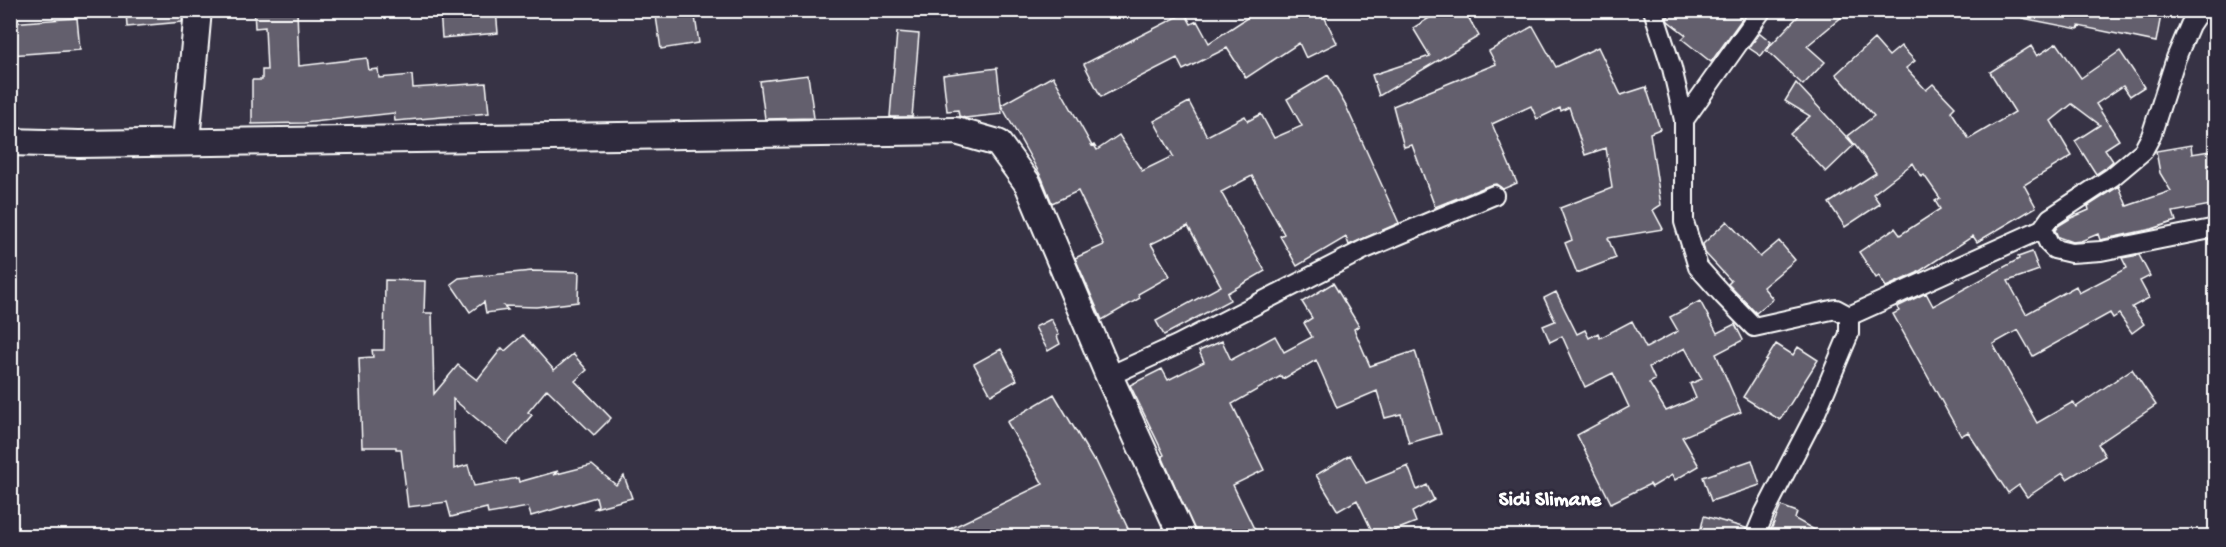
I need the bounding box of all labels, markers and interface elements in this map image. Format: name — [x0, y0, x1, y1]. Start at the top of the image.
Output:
district label: Sidi Slimane — [1499, 489, 1602, 514]

